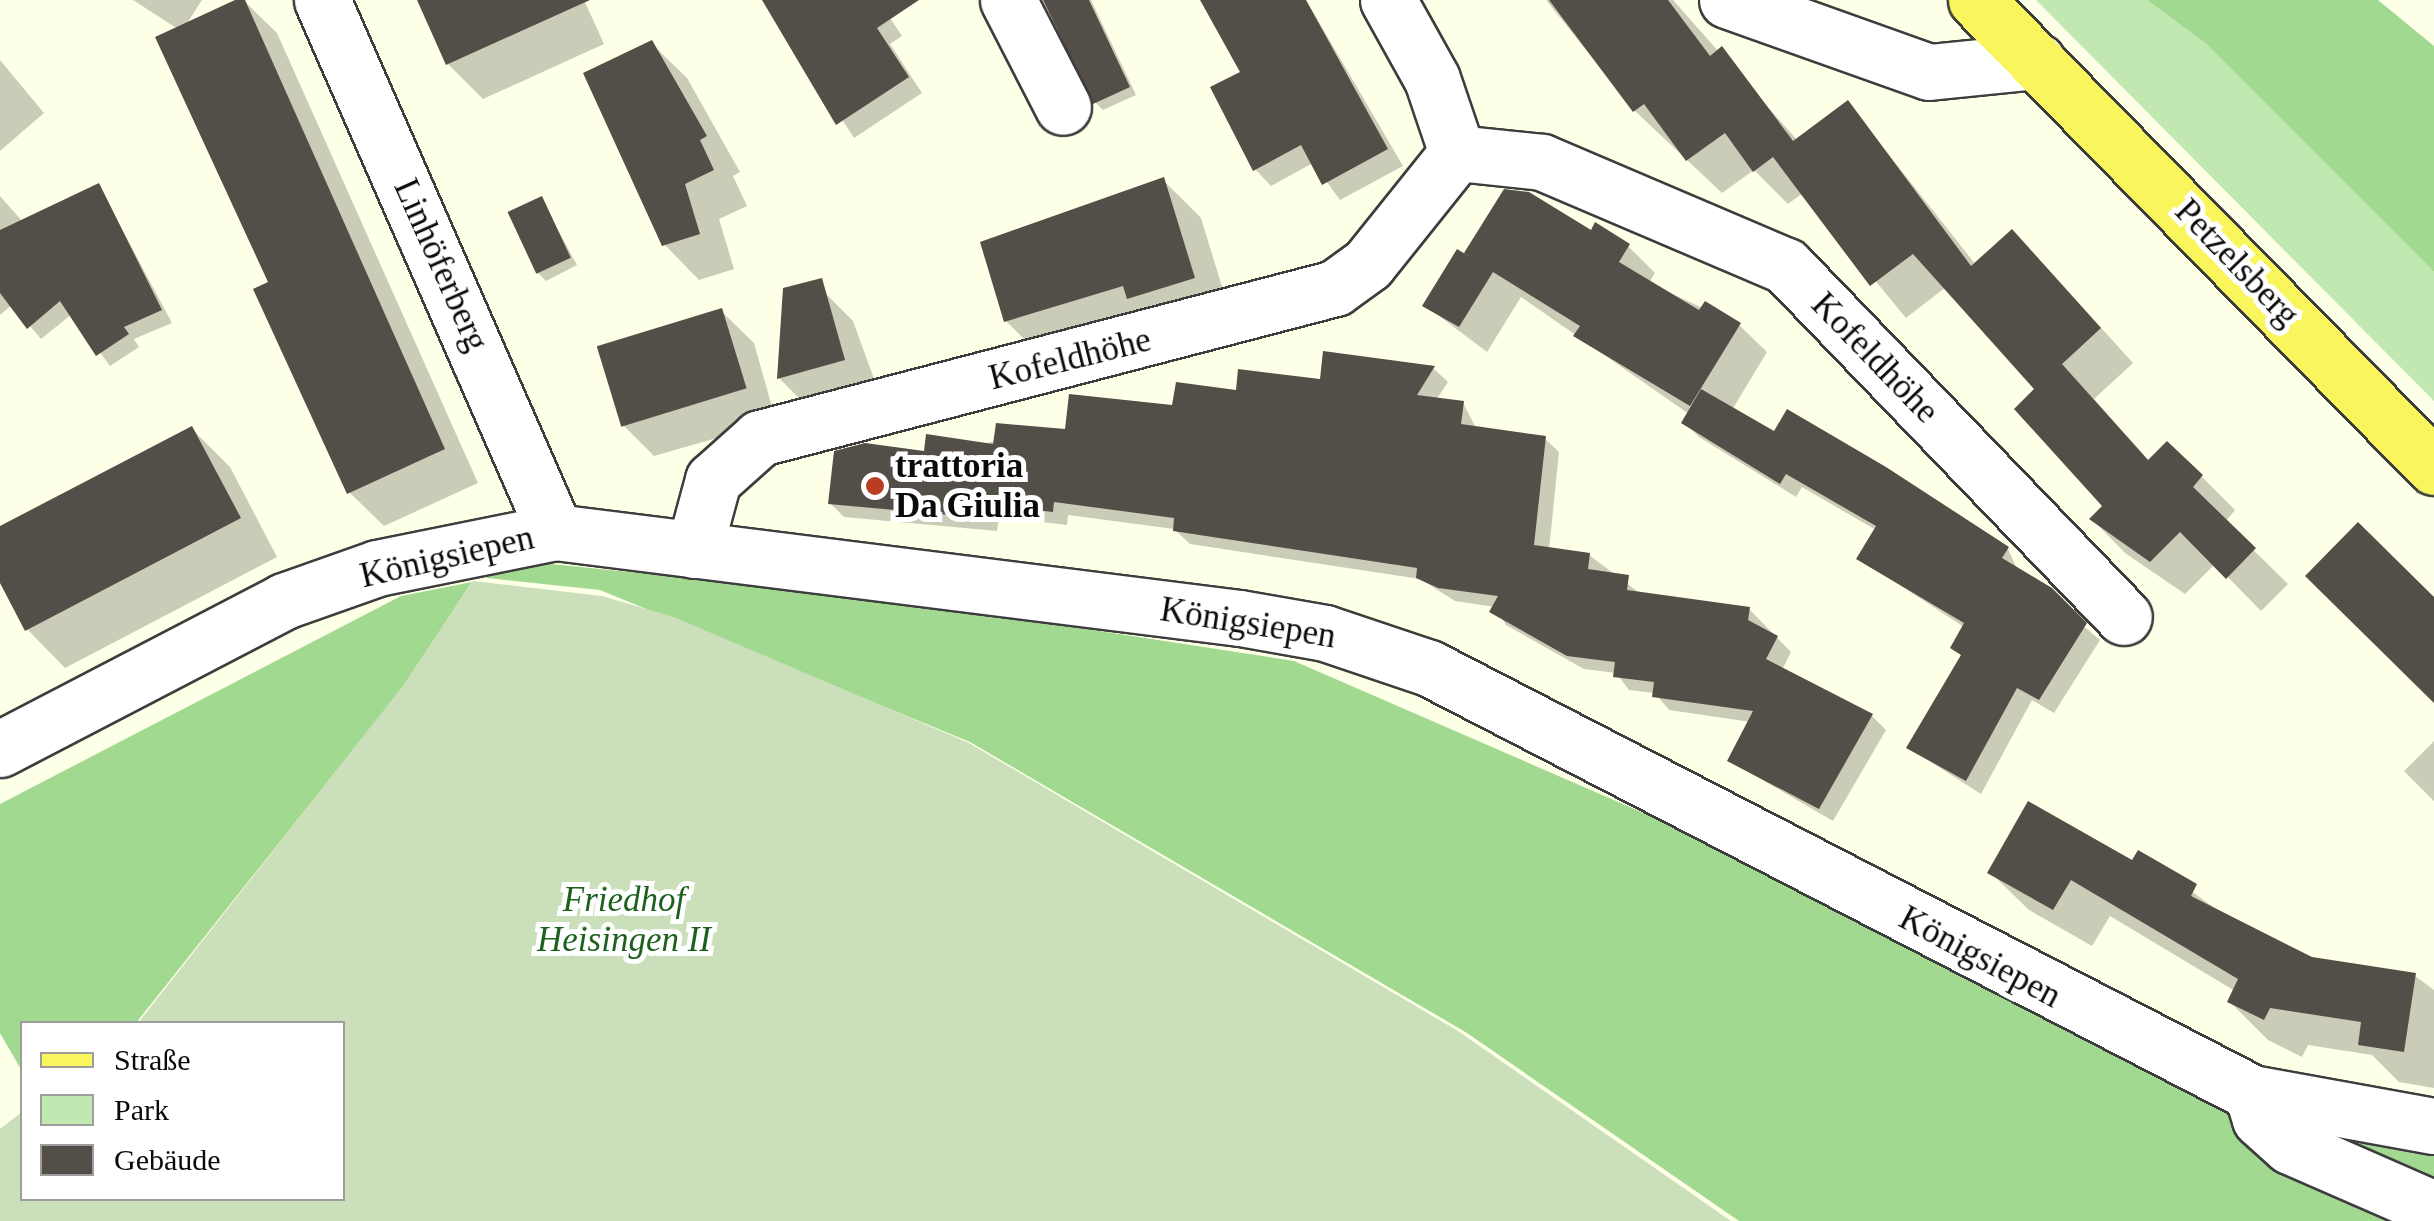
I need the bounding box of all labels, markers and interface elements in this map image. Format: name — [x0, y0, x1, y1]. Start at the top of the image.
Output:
street label: Linhöferberg — [384, 172, 498, 358]
street label: Petzelsberg — [2166, 191, 2308, 335]
street label: Kofeldhöhe — [1803, 284, 1947, 432]
street label: Kofeldhöhe — [985, 319, 1155, 399]
place label: trattoria Da Giulia — [895, 445, 1040, 527]
marker: trattoria Da Giulia — [864, 475, 886, 497]
street label: Königsiepen — [356, 517, 538, 597]
street label: Königsiepen — [1157, 588, 1339, 658]
park label: Friedhof Heisingen II — [537, 879, 711, 961]
street label: Königsiepen — [1892, 897, 2068, 1017]
legend — [20, 1021, 345, 1201]
text: Straße — [114, 1043, 191, 1076]
text: Park — [114, 1093, 169, 1126]
text: Gebäude — [114, 1143, 221, 1176]

